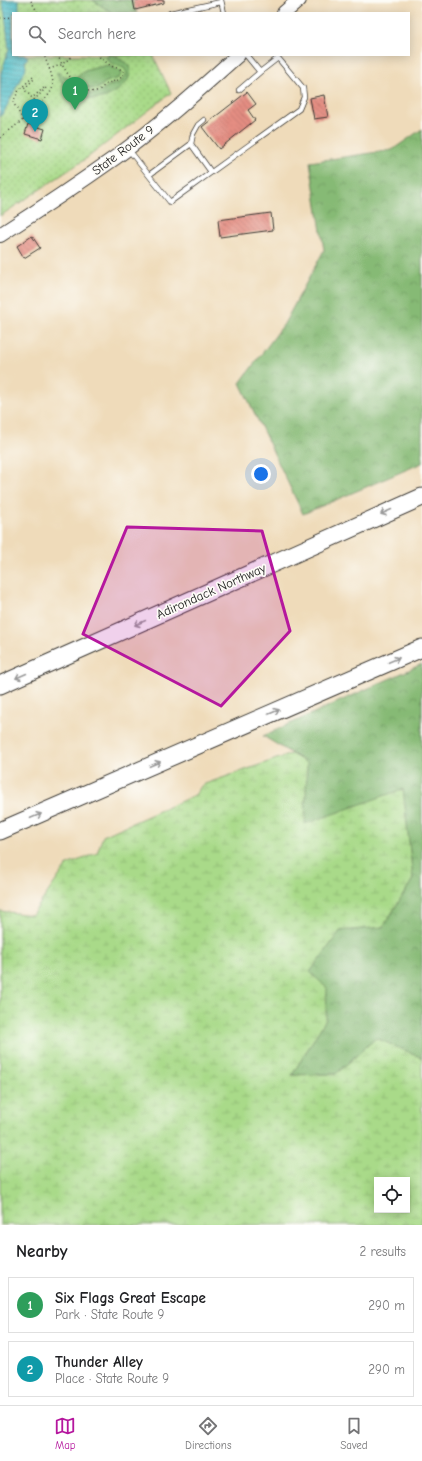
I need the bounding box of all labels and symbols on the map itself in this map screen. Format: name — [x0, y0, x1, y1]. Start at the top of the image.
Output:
pin: 1 — [62, 77, 88, 110]
pin: 2 — [22, 99, 48, 132]
street label: State Route 9 — [89, 122, 157, 178]
your location — [251, 464, 271, 484]
one-way arrow — [381, 509, 393, 517]
street label: Adirondack Northway — [154, 560, 268, 622]
one-way arrow — [134, 620, 146, 627]
one-way arrow — [387, 656, 399, 664]
one-way arrow — [16, 673, 28, 680]
one-way arrow — [268, 708, 280, 715]
one-way arrow — [149, 760, 161, 767]
one-way arrow — [29, 812, 41, 819]

